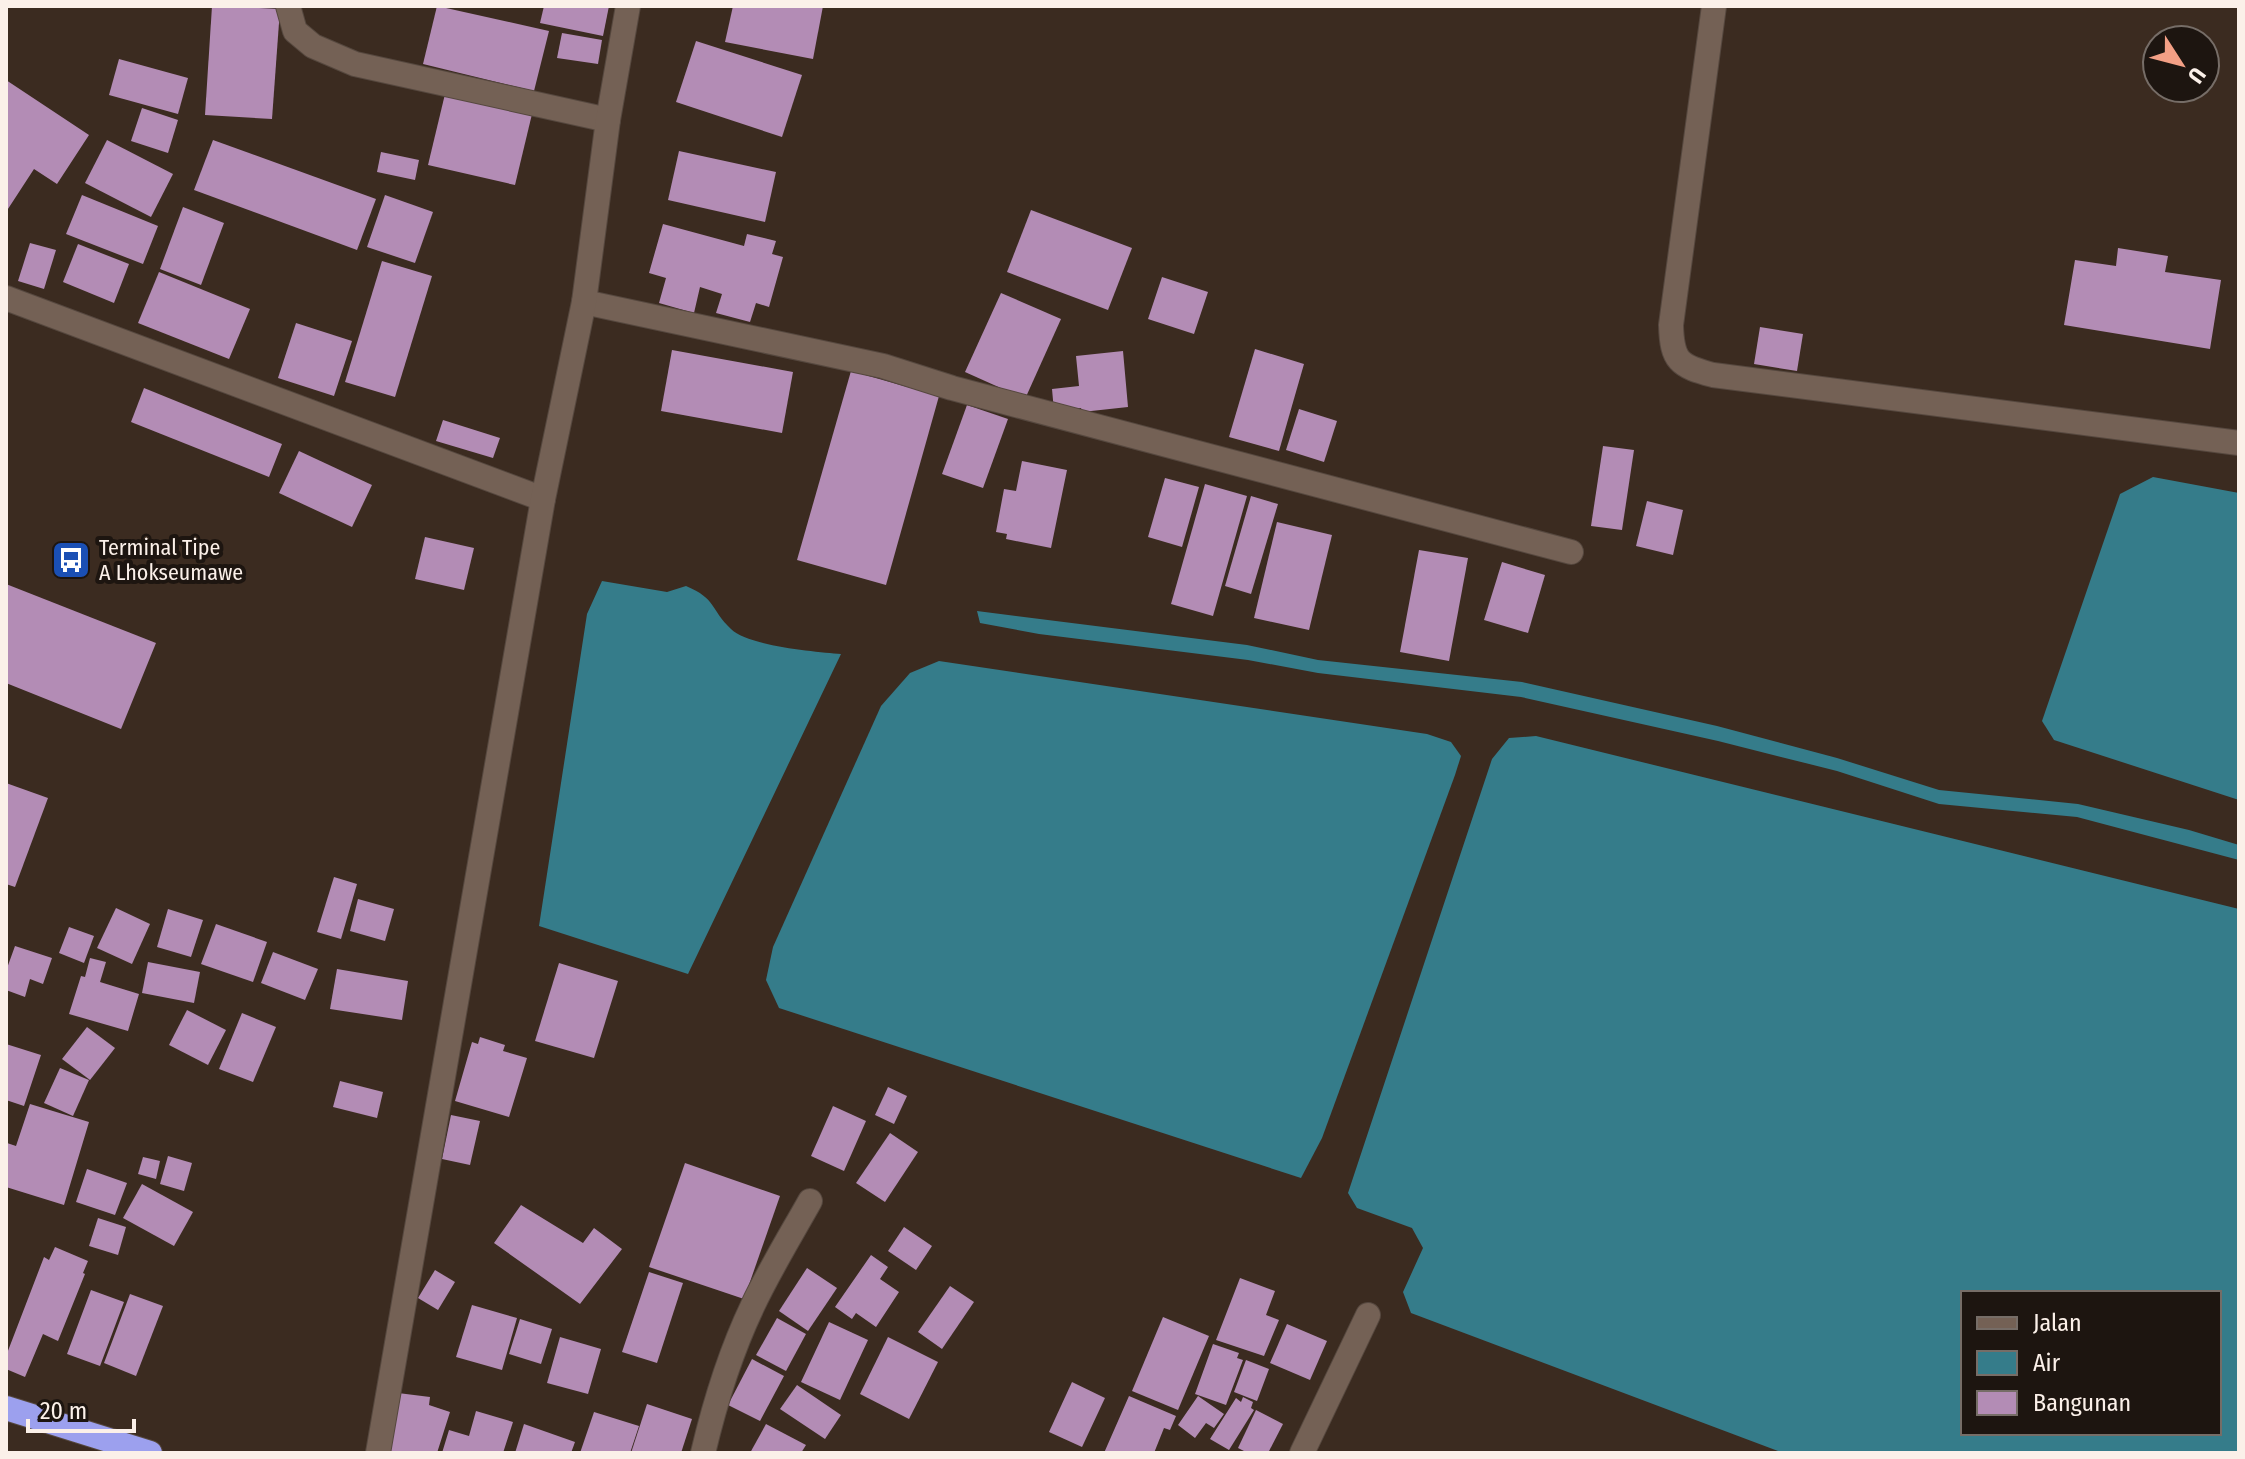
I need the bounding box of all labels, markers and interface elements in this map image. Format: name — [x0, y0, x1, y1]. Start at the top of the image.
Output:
north arrow — [2141, 24, 2221, 104]
text: U — [2182, 62, 2211, 89]
place label: Terminal Tipe A Lhokseumawe — [99, 534, 243, 586]
bus stop icon: Terminal Tipe A Lhokseumawe — [50, 539, 92, 581]
legend — [1961, 1291, 2221, 1435]
text: Jalan — [2033, 1309, 2082, 1337]
text: Air — [2033, 1349, 2061, 1377]
scale bar — [28, 1383, 134, 1433]
text: Bangunan — [2033, 1389, 2131, 1417]
text: 20 m — [40, 1397, 87, 1425]

